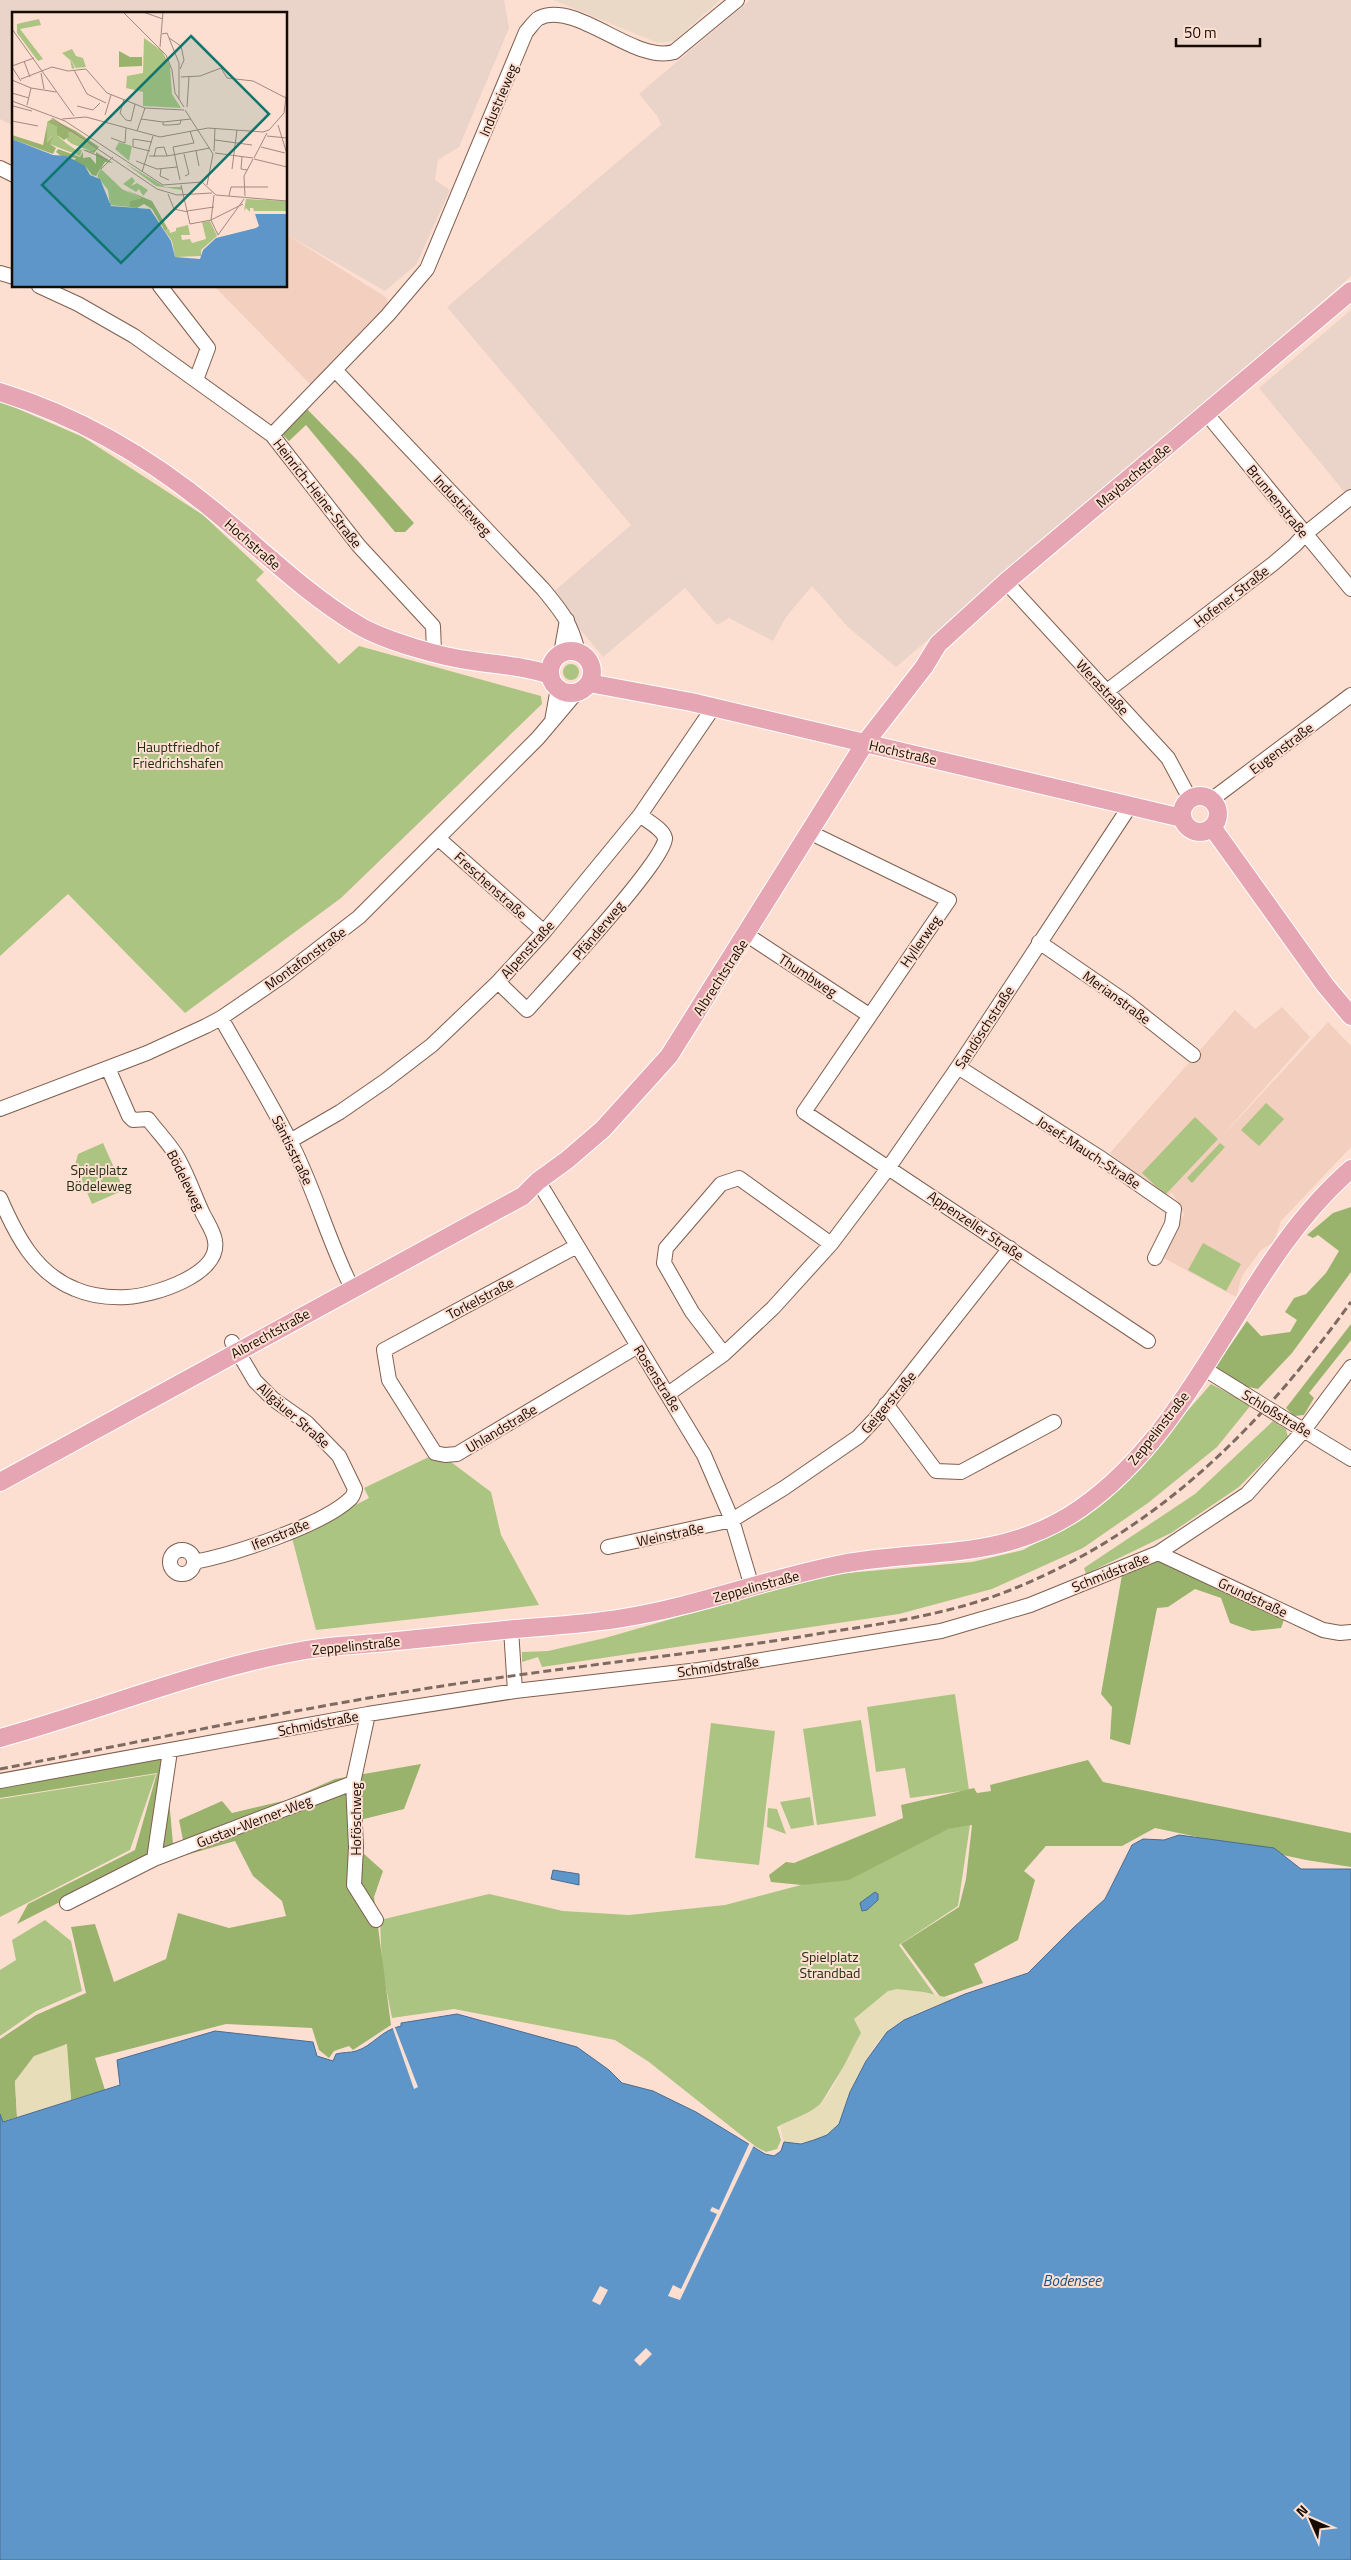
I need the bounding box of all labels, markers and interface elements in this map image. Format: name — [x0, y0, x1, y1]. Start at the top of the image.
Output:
inset map — [12, 12, 288, 288]
scale bar — [1176, 15, 1260, 47]
text: 50 m — [1184, 21, 1217, 44]
street label: Industrieweg — [473, 60, 523, 140]
street label: Heinrich-Heine-Straße — [269, 434, 367, 552]
street label: Maybachstraße — [1091, 437, 1175, 513]
street label: Brunnenstraße — [1242, 460, 1314, 542]
street label: Industrieweg — [429, 470, 497, 540]
street label: Hochstraße — [220, 514, 286, 574]
street label: Hofener Straße — [1189, 560, 1273, 632]
street label: Werastraße — [1072, 654, 1134, 720]
street label: Eugenstraße — [1245, 717, 1317, 779]
street label: Hochstraße — [867, 734, 939, 770]
park label: Hauptfriedhof Friedrichshafen — [132, 736, 224, 773]
street label: Freschenstraße — [450, 846, 532, 924]
street label: Pfänderweg — [567, 896, 629, 964]
street label: Hyllerweg — [894, 911, 946, 971]
street label: Alpenstraße — [495, 915, 559, 983]
street label: Montafonstraße — [260, 921, 350, 995]
street label: Albrechtstraße — [687, 935, 753, 1019]
street label: Thumbweg — [775, 948, 841, 1002]
street label: Merianstraße — [1079, 965, 1155, 1029]
street label: Sandöschstraße — [949, 981, 1019, 1073]
street label: Josef-Mauch-Straße — [1033, 1110, 1145, 1194]
street label: Säntisstraße — [267, 1112, 319, 1188]
street label: Bödeleweg — [162, 1146, 210, 1214]
park label: Spielplatz Bödeleweg — [66, 1159, 132, 1196]
street label: Appenzeller Straße — [924, 1185, 1028, 1265]
street label: Torkelstraße — [443, 1271, 517, 1325]
street label: Albrechtstraße — [227, 1303, 313, 1363]
street label: Rosenstraße — [629, 1340, 687, 1416]
street label: Geigerstraße — [855, 1366, 921, 1438]
street label: Allgäuer Straße — [253, 1377, 335, 1453]
street label: Schloßstraße — [1238, 1384, 1316, 1442]
street label: Zeppelinstraße — [1122, 1387, 1194, 1469]
street label: Uhlandstraße — [461, 1398, 541, 1458]
street label: Ifenstraße — [248, 1513, 312, 1555]
street label: Weinstraße — [634, 1517, 706, 1551]
street label: Schmidstraße — [1068, 1547, 1152, 1597]
street label: Zeppelinstraße — [711, 1564, 801, 1608]
street label: Grundstraße — [1215, 1572, 1291, 1622]
street label: Zeppelinstraße — [311, 1630, 401, 1660]
street label: Schmidstraße — [676, 1650, 760, 1682]
street label: Schmidstraße — [276, 1705, 360, 1741]
street label: Hoföschweg — [345, 1782, 366, 1856]
street label: Gustav-Werner-Weg — [193, 1789, 315, 1853]
park label: Spielplatz Strandbad — [800, 1946, 860, 1983]
water label: Bodensee — [1043, 2269, 1102, 2292]
north arrow — [1286, 2495, 1336, 2545]
text: N — [1291, 2500, 1312, 2521]

